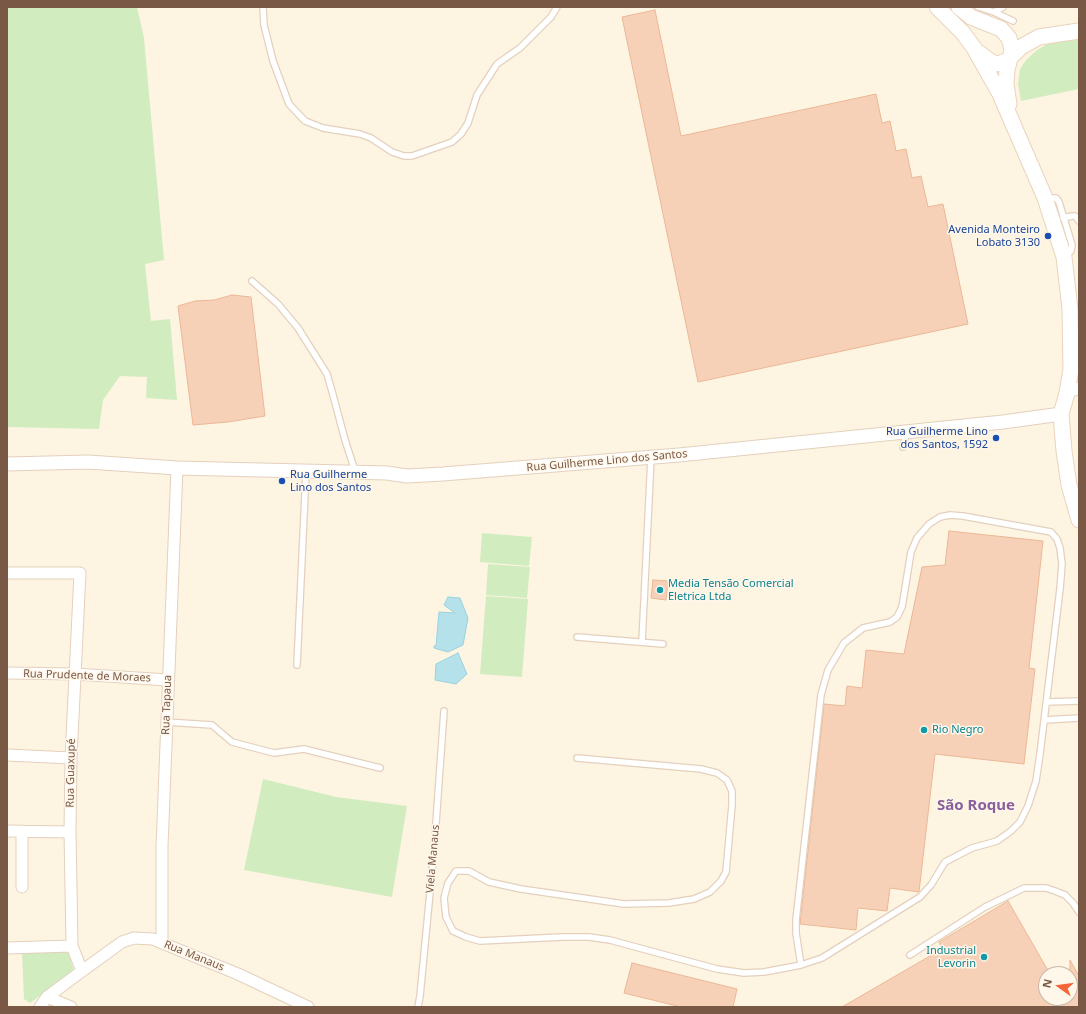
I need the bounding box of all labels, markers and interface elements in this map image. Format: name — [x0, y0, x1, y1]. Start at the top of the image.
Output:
place label: Avenida Monteiro Lobato 3130 — [948, 223, 1040, 249]
marker: Avenida Monteiro Lobato 3130 — [1043, 231, 1053, 241]
place label: Rua Guilherme Lino dos Santos, 1592 — [886, 425, 988, 451]
marker: Rua Guilherme Lino dos Santos, 1592 — [991, 433, 1001, 443]
street label: Rua Guilherme Lino dos Santos — [526, 447, 688, 475]
place label: Rua Guilherme Lino dos Santos — [290, 468, 371, 494]
marker: Rua Guilherme Lino dos Santos — [277, 476, 287, 486]
place label: Media Tensão Comercial Eletrica Ltda — [668, 577, 794, 603]
marker: Media Tensão Comercial Eletrica Ltda — [655, 585, 665, 595]
street label: Rua Prudente de Moraes — [23, 667, 151, 685]
street label: Rua Tapaua — [159, 675, 175, 735]
place label: Rio Negro — [932, 723, 984, 737]
marker: Rio Negro — [919, 725, 929, 735]
street label: Rua Guaxupé — [64, 738, 78, 808]
district label: São Roque — [937, 797, 1015, 815]
street label: Viela Manaus — [423, 824, 443, 894]
street label: Rua Manaus — [162, 938, 226, 974]
place label: Industrial Levorin — [926, 944, 976, 970]
marker: Industrial Levorin — [979, 952, 989, 962]
north arrow — [1038, 966, 1078, 1006]
text: N — [1038, 977, 1055, 989]

